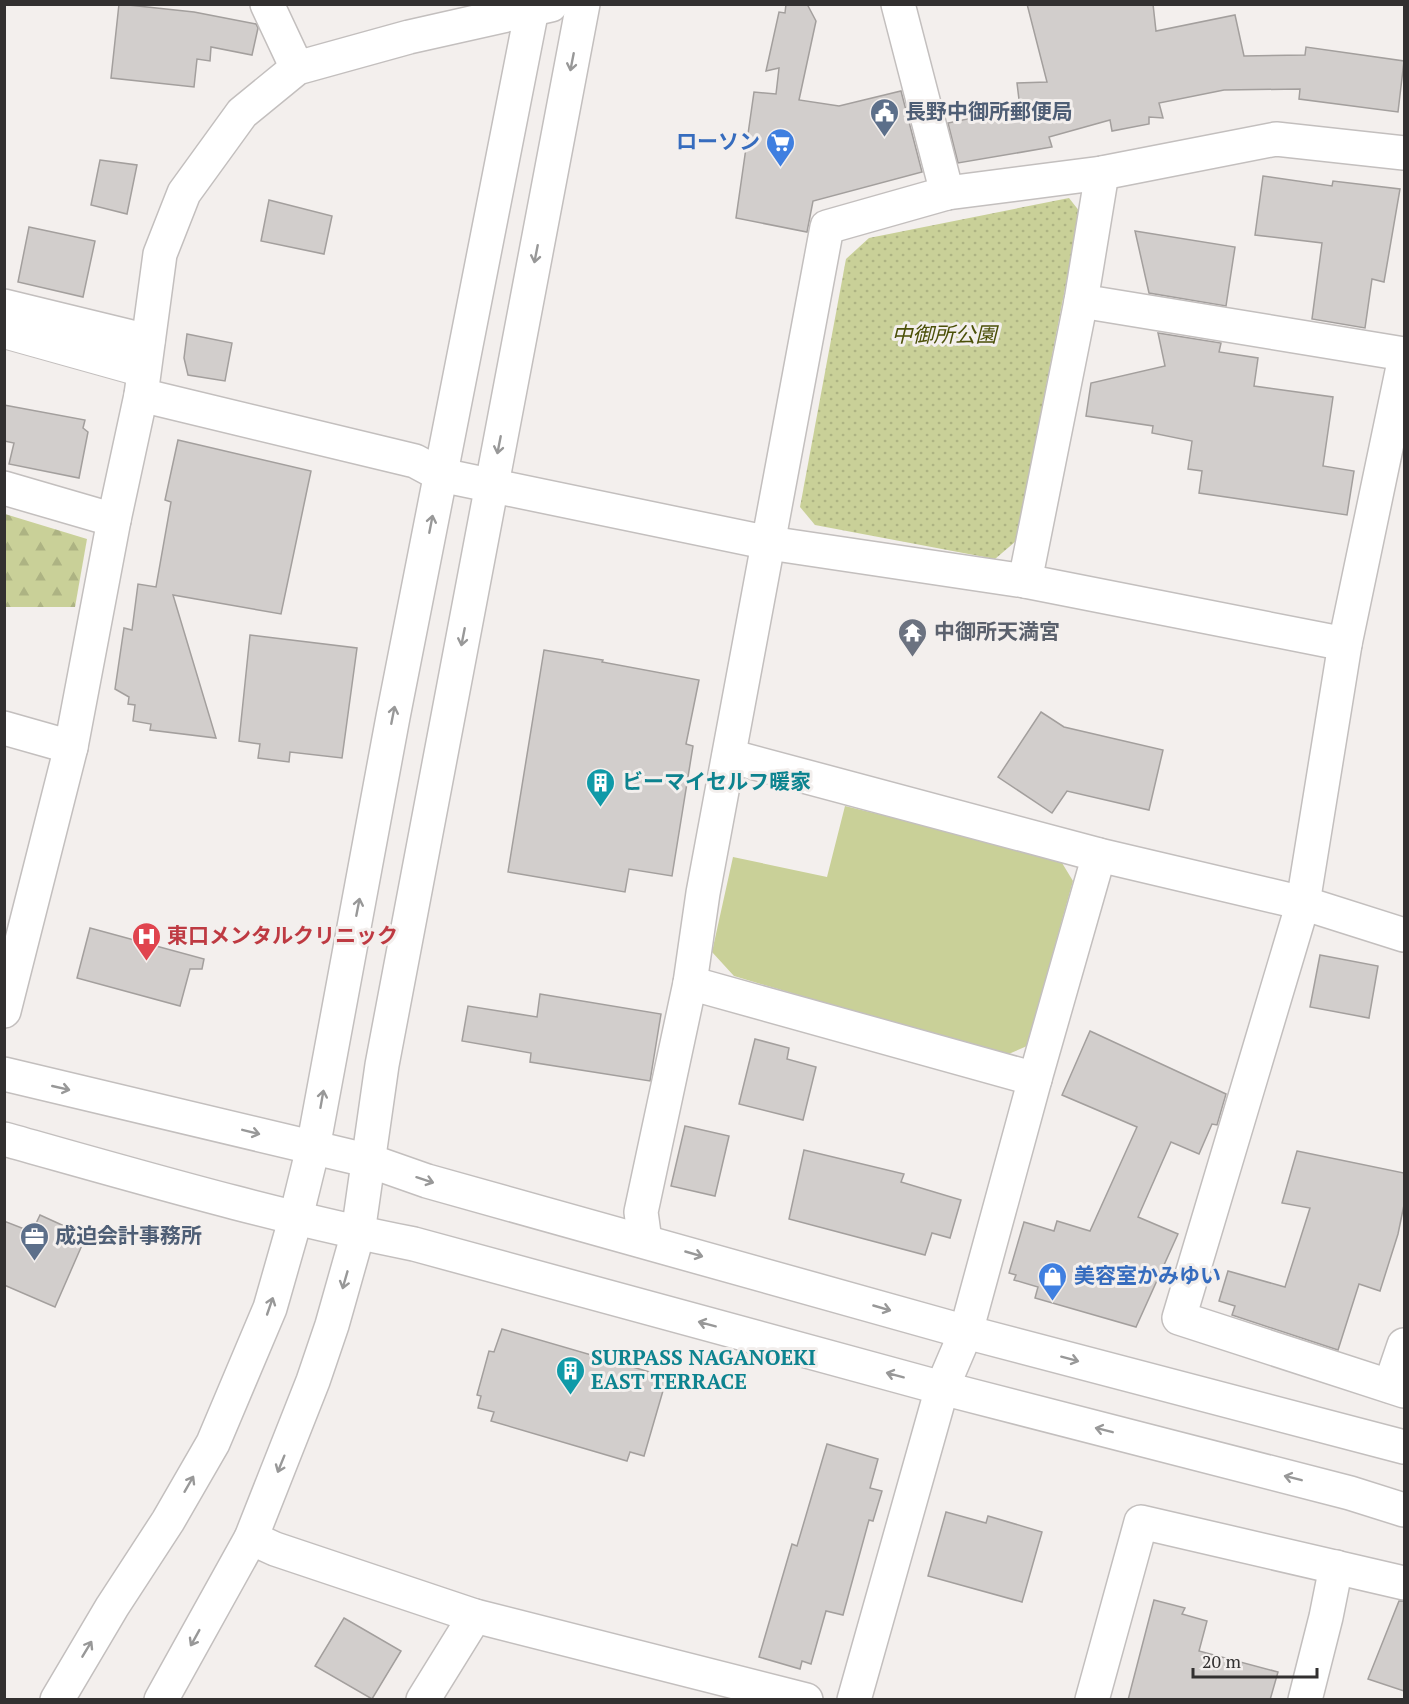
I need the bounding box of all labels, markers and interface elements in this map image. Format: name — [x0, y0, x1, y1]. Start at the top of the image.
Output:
one-way arrow — [566, 52, 577, 71]
public building icon: 長野中御所郵便局 — [868, 96, 900, 138]
place label: 長野中御所郵便局 — [905, 97, 1073, 125]
supermarket icon: ローソン — [765, 126, 797, 168]
place label: ローソン — [676, 127, 760, 155]
one-way arrow — [530, 243, 541, 263]
park label: 中御所公園 — [892, 320, 999, 348]
one-way arrow — [493, 435, 504, 454]
one-way arrow — [426, 515, 437, 534]
temple icon: 中御所天満宮 — [897, 616, 929, 658]
place label: 中御所天満宮 — [934, 617, 1060, 645]
one-way arrow — [457, 626, 468, 646]
one-way arrow — [388, 706, 399, 726]
building icon: ビーマイセルフ暖家 — [585, 766, 617, 808]
place label: ビーマイセルフ暖家 — [622, 767, 811, 795]
one-way arrow — [353, 898, 364, 917]
hospital icon: 東口メンタルクリニック — [130, 920, 162, 962]
place label: 東口メンタルクリニック — [167, 921, 398, 949]
one-way arrow — [52, 1082, 71, 1094]
one-way arrow — [317, 1089, 328, 1109]
one-way arrow — [241, 1127, 260, 1139]
one-way arrow — [415, 1175, 434, 1186]
office icon: 成迫会計事務所 — [18, 1220, 50, 1262]
place label: 成迫会計事務所 — [55, 1221, 202, 1249]
one-way arrow — [684, 1249, 703, 1261]
shop icon: 美容室かみゆい — [1037, 1260, 1069, 1302]
place label: 美容室かみゆい — [1074, 1261, 1221, 1289]
one-way arrow — [339, 1270, 350, 1289]
one-way arrow — [265, 1297, 276, 1316]
one-way arrow — [872, 1303, 891, 1314]
one-way arrow — [698, 1317, 717, 1329]
place label: SURPASS NAGANOEKI EAST TERRACE — [591, 1343, 816, 1395]
building icon: SURPASS NAGANOEKI EAST TERRACE — [554, 1354, 586, 1396]
one-way arrow — [1060, 1354, 1079, 1365]
one-way arrow — [886, 1369, 905, 1381]
one-way arrow — [1095, 1423, 1114, 1435]
one-way arrow — [275, 1454, 286, 1472]
one-way arrow — [1284, 1472, 1303, 1484]
one-way arrow — [184, 1475, 196, 1492]
one-way arrow — [189, 1629, 200, 1647]
one-way arrow — [81, 1641, 93, 1658]
scale bar — [1193, 1641, 1318, 1679]
text: 20 m — [1202, 1649, 1242, 1673]

